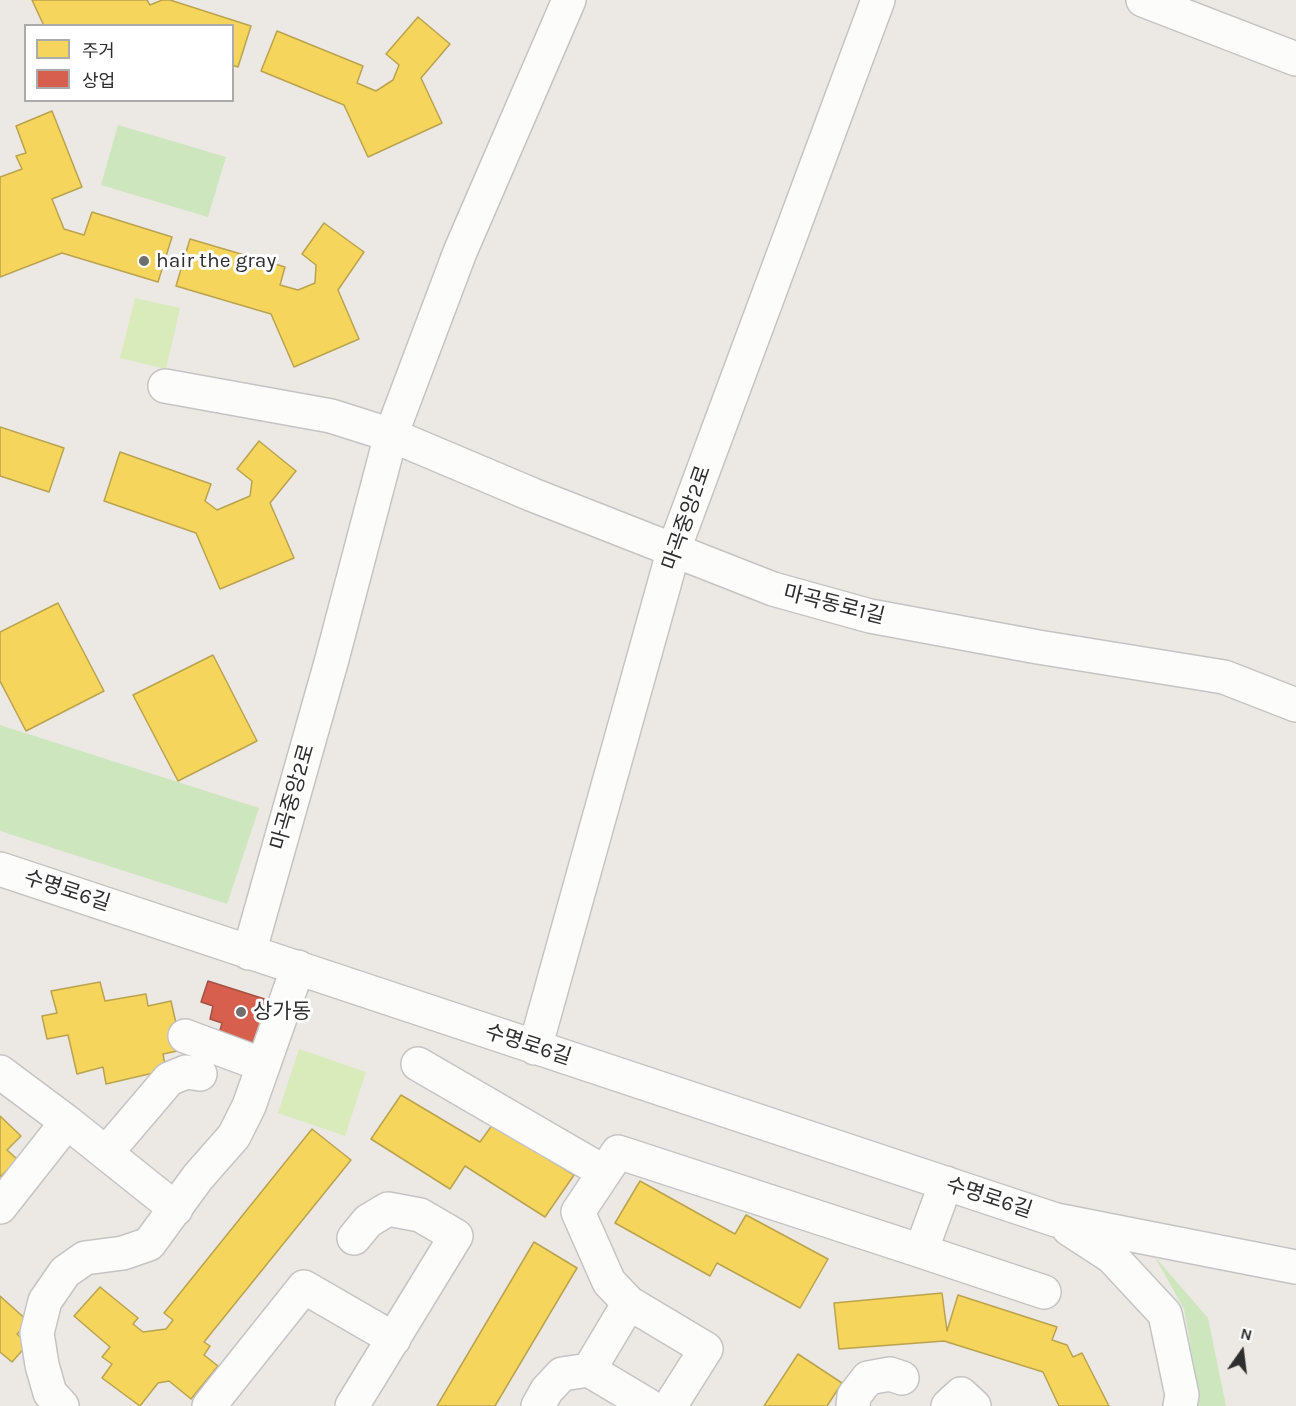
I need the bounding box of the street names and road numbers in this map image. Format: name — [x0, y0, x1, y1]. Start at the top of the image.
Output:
street label: 마곡중앙2로 — [657, 462, 717, 574]
street label: 마곡동로1길 — [781, 580, 887, 630]
street label: 마곡중앙2로 — [266, 741, 320, 853]
street label: 수명로6길 — [21, 865, 113, 917]
street label: 수명로6길 — [482, 1019, 574, 1071]
street label: 수명로6길 — [943, 1172, 1035, 1224]

